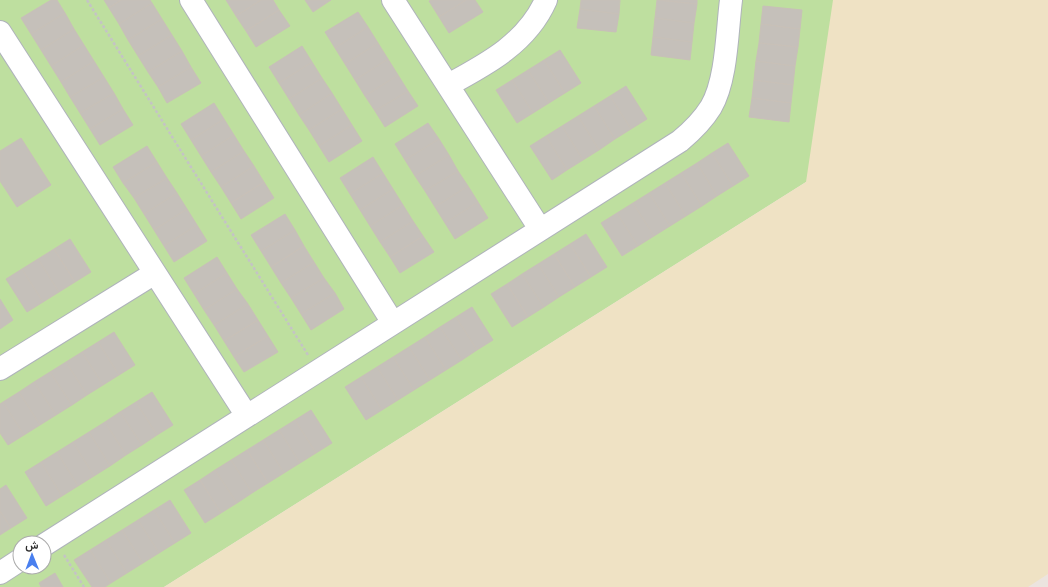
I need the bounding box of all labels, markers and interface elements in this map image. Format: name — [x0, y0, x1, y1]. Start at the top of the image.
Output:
north arrow — [12, 535, 52, 575]
text: ش — [25, 537, 39, 553]

